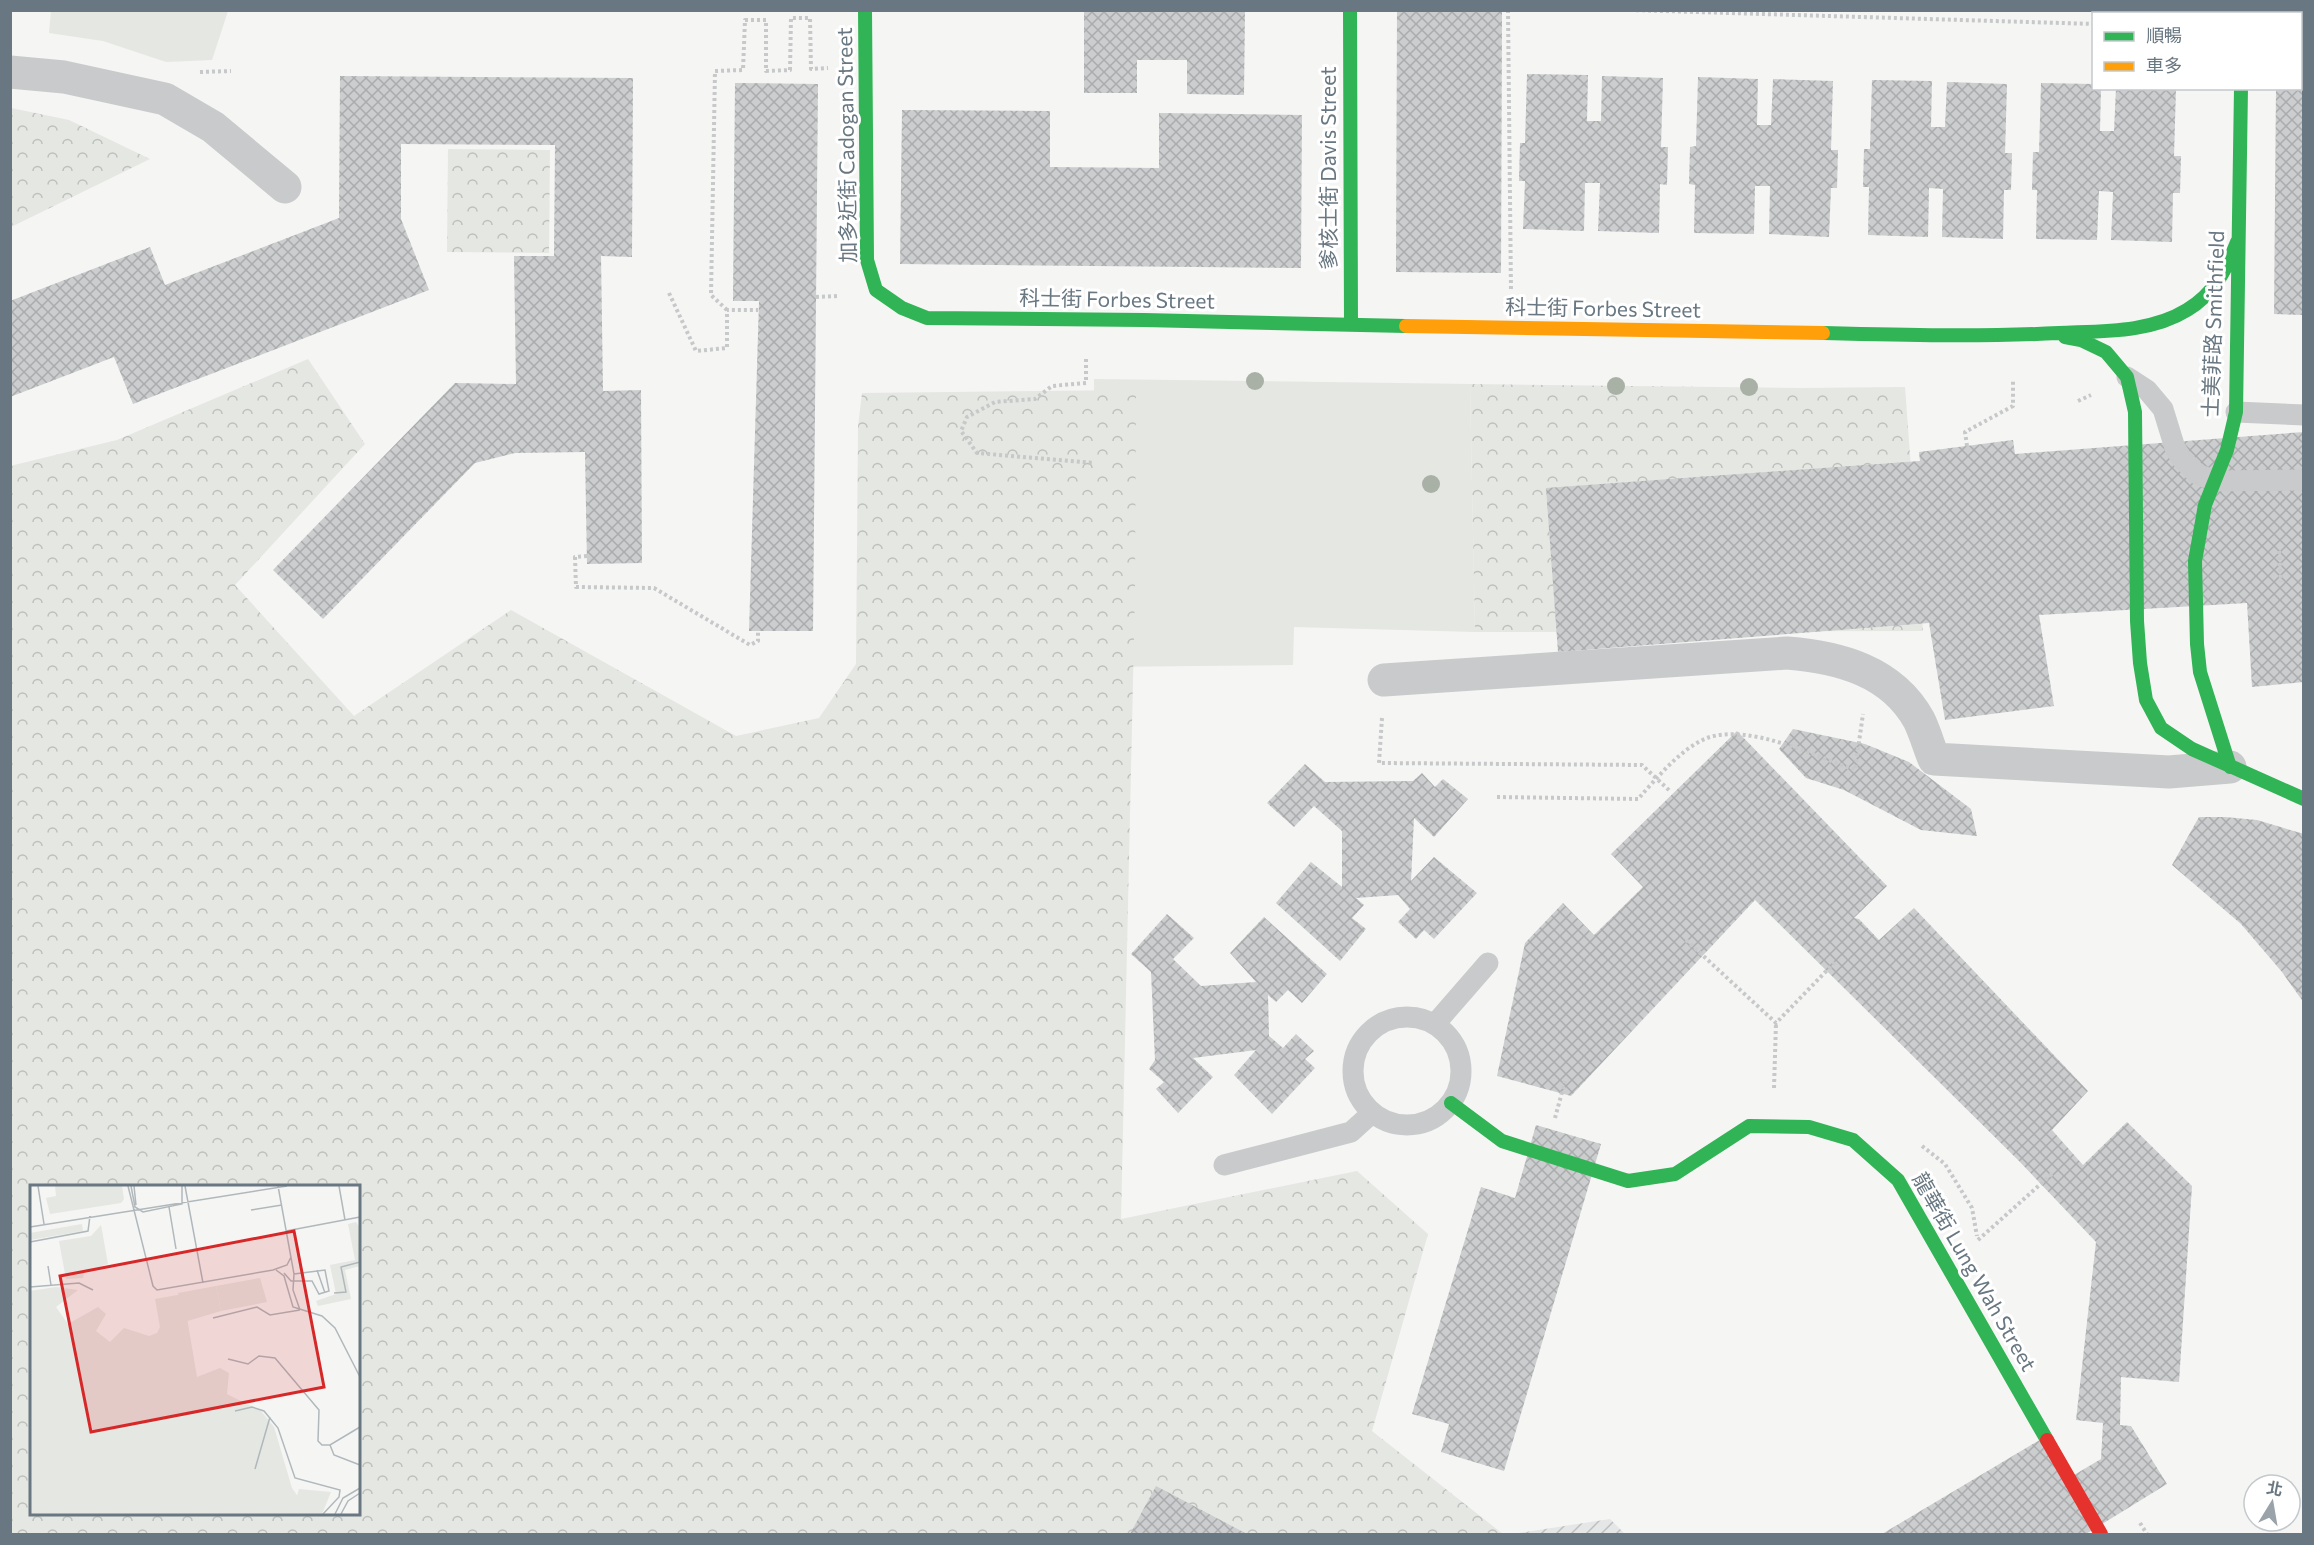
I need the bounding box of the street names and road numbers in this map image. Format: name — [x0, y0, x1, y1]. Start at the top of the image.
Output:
street label: 加多近街 Cadogan Street — [831, 27, 860, 263]
street label: 爹核士街 Davis Street — [1315, 66, 1340, 270]
street label: 士美菲路 Smithfield — [2197, 230, 2228, 418]
street label: 科士街 Forbes Street — [1019, 284, 1215, 313]
street label: 科士街 Forbes Street — [1505, 293, 1701, 322]
street label: 龍華街 Lung Wah Street — [1908, 1168, 2042, 1375]

